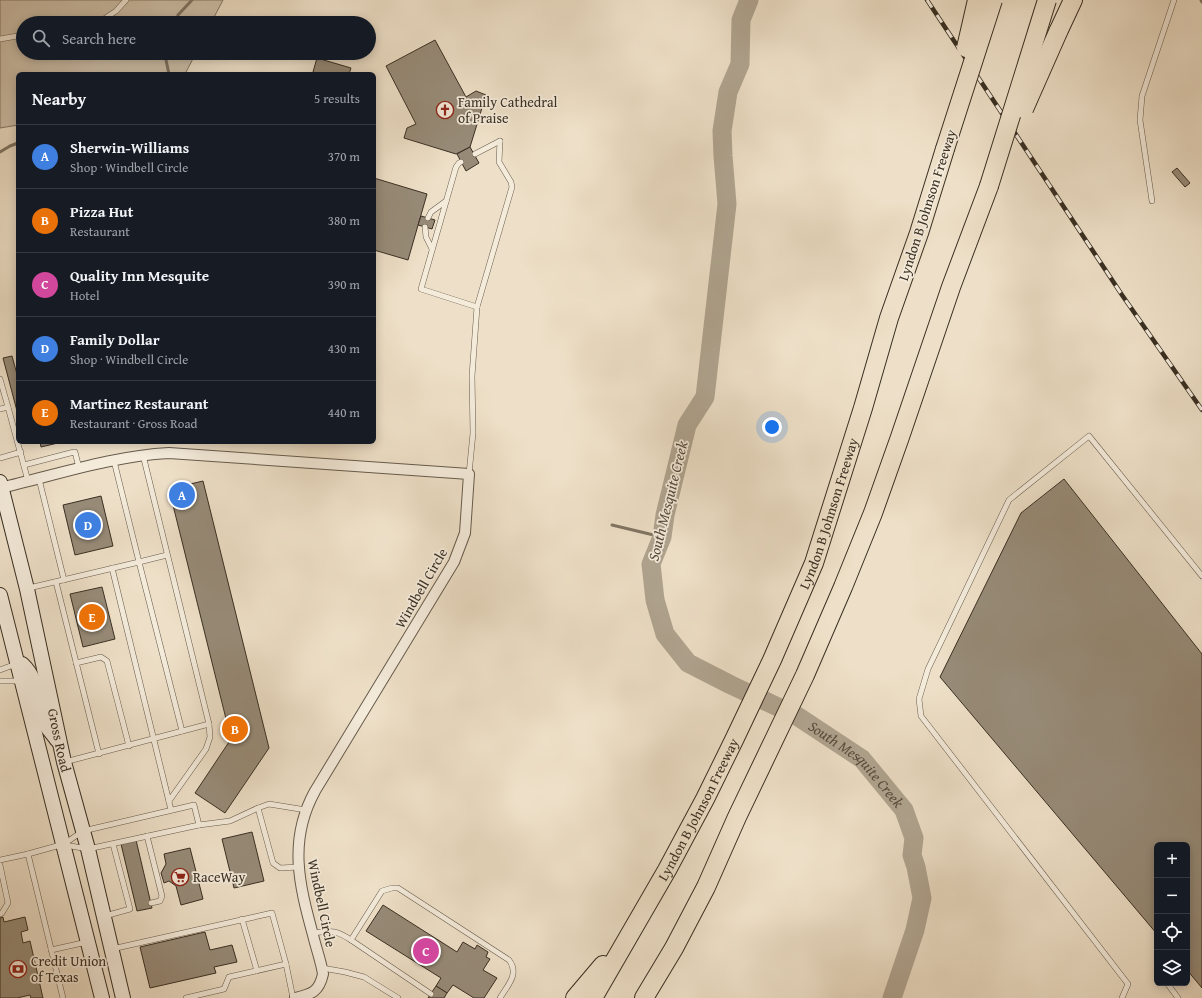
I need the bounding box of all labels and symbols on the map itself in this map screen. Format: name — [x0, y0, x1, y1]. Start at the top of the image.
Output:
place label: Family Cathedral of Praise — [458, 92, 558, 128]
church icon: Family Cathedral of Praise — [435, 100, 455, 120]
street label: Lyndon B Johnson Freeway — [893, 127, 961, 283]
your location — [762, 417, 782, 437]
street label: Lyndon B Johnson Freeway — [794, 435, 863, 592]
water label: South Mesquite Creek — [642, 439, 693, 563]
pin: A — [169, 480, 195, 510]
pin: D — [75, 510, 101, 540]
street label: Windbell Circle — [390, 544, 452, 632]
pin: E — [79, 602, 105, 632]
street label: Gross Road — [43, 707, 76, 775]
pin: B — [222, 714, 248, 744]
water label: South Mesquite Creek — [804, 715, 909, 812]
street label: Lyndon B Johnson Freeway — [653, 735, 743, 885]
street label: Windbell Circle — [303, 857, 341, 949]
supermarket icon: RaceWay — [170, 867, 190, 887]
place label: RaceWay — [193, 867, 245, 887]
pin: C — [413, 936, 439, 966]
place label: Credit Union of Texas — [31, 951, 106, 987]
bank icon: Credit Union of Texas — [8, 959, 28, 979]

